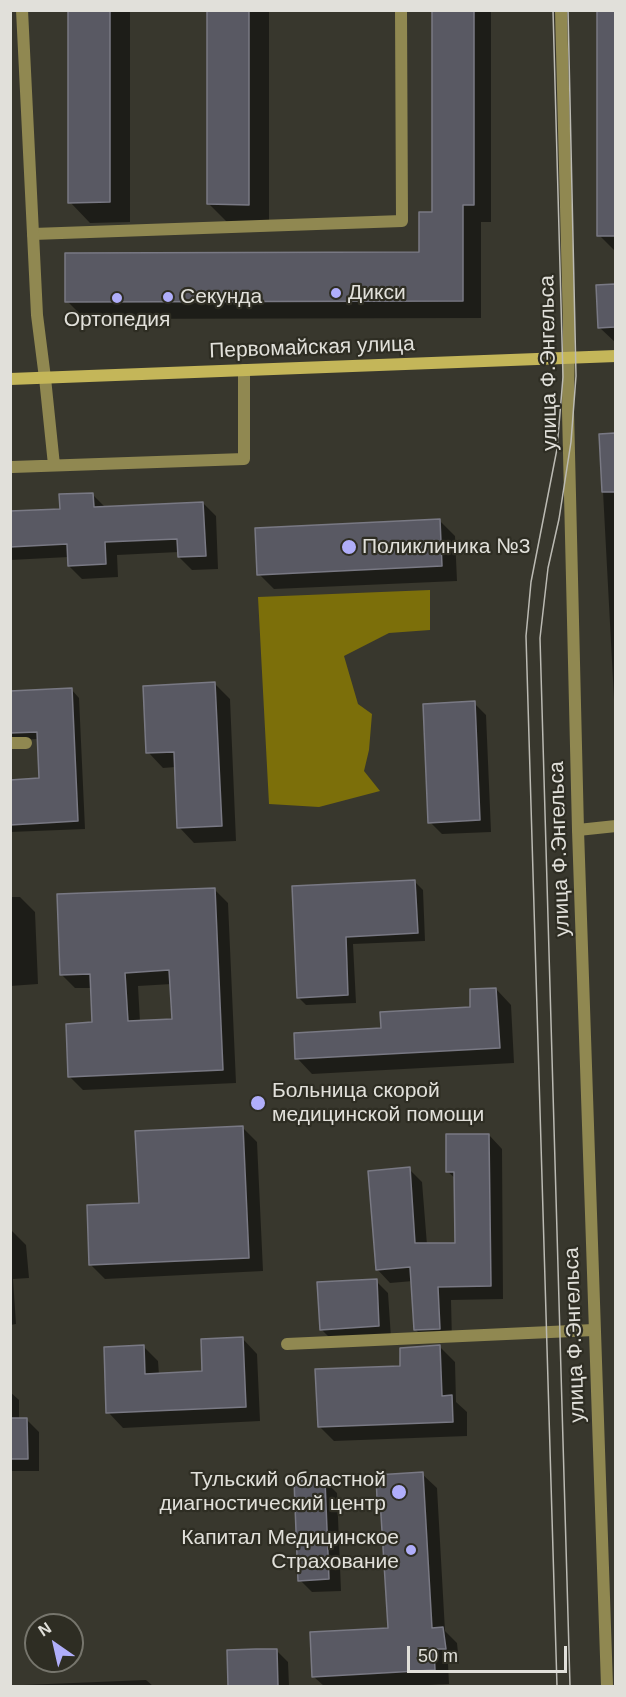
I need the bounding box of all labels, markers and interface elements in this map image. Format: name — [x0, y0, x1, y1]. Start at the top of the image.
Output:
street label: улица Ф.Энгельса — [535, 275, 563, 451]
place label: Дикси — [348, 280, 406, 306]
place label: Секунда — [180, 284, 262, 310]
marker: Дикси — [329, 286, 343, 300]
marker: Секунда — [161, 290, 175, 304]
marker: Ортопедия — [110, 291, 124, 305]
place label: Ортопедия — [64, 307, 170, 333]
street label: Первомайская улица — [209, 332, 415, 364]
place label: Поликлиника №3 — [362, 534, 530, 560]
marker: Поликлиника №3 — [340, 538, 358, 556]
street label: улица Ф.Энгельса — [544, 761, 576, 937]
place label: Больница скорой медицинской помощи — [272, 1078, 484, 1128]
marker: Больница скорой медицинской помощи — [249, 1094, 267, 1112]
street label: улица Ф.Энгельса — [559, 1247, 591, 1423]
place label: Тульский областной диагностический центр — [160, 1467, 386, 1517]
marker: Тульский областной диагностический центр — [390, 1483, 408, 1501]
place label: Капитал Медицинское Страхование — [181, 1525, 399, 1575]
marker: Капитал Медицинское Страхование — [404, 1543, 418, 1557]
north arrow — [24, 1613, 84, 1673]
text: N — [35, 1619, 54, 1640]
scale bar — [410, 1634, 570, 1672]
text: 50 m — [418, 1646, 458, 1666]

